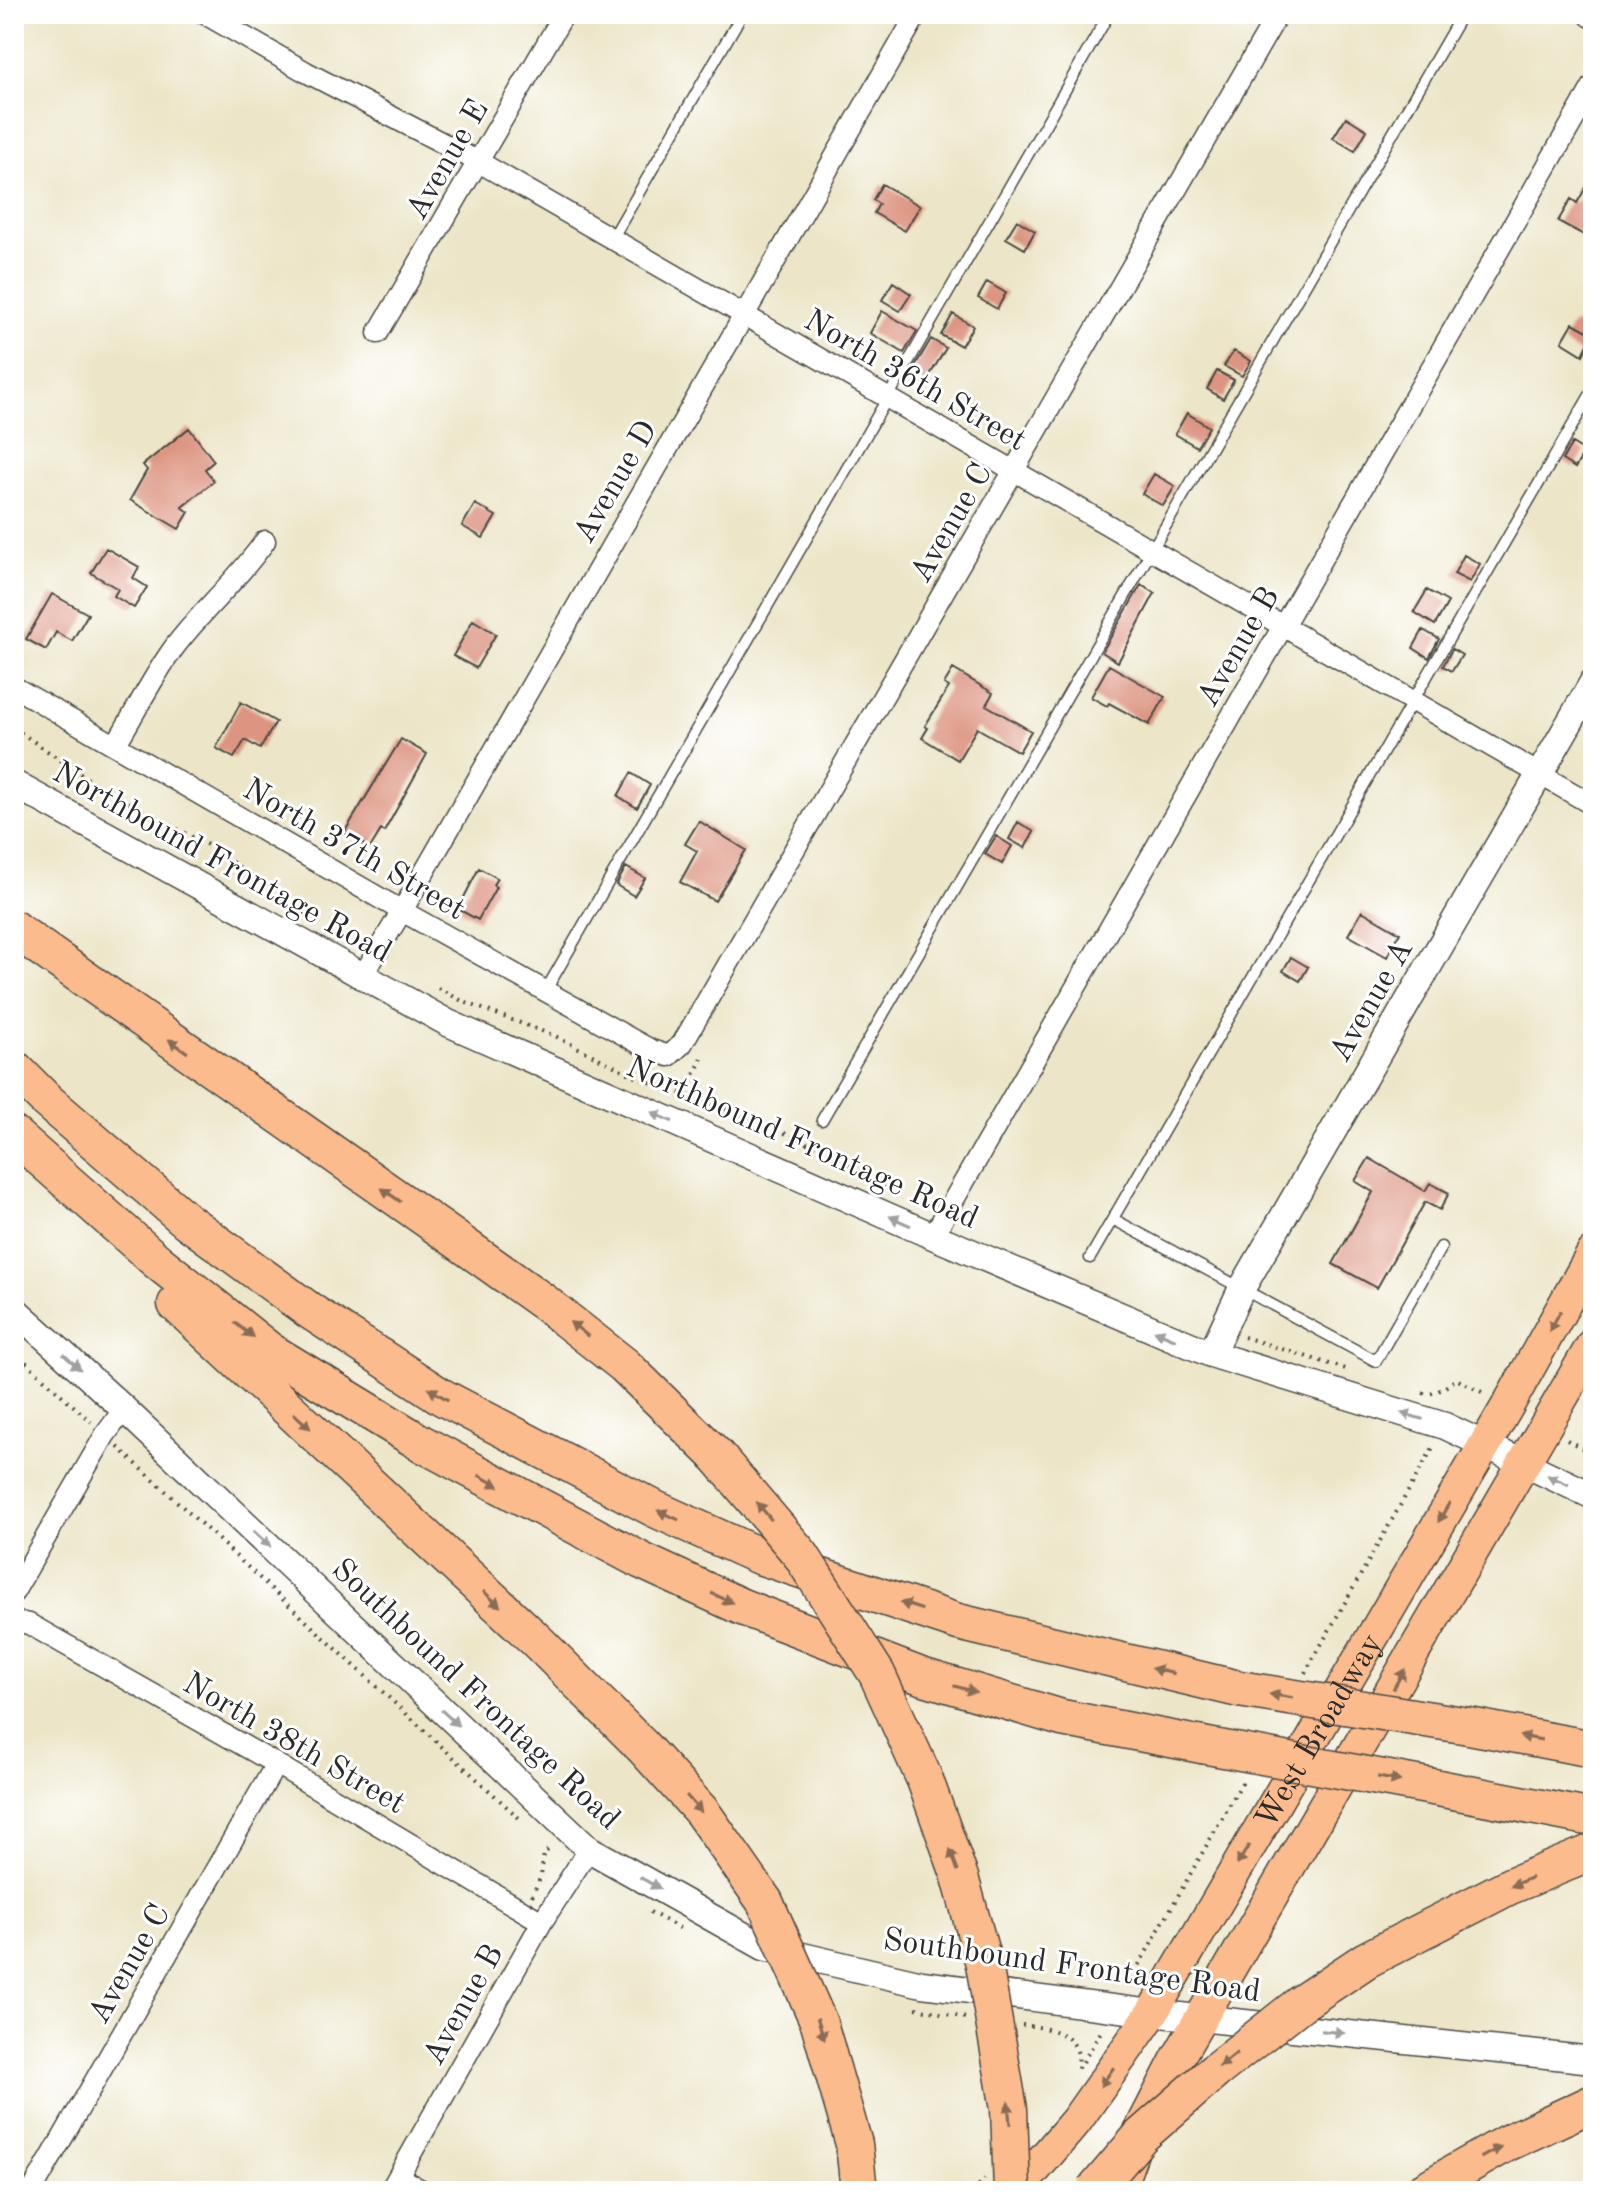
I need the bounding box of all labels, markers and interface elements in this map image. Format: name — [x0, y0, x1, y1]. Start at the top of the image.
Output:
street label: Avenue E — [402, 95, 496, 226]
street label: North 36th Street — [798, 305, 1031, 458]
street label: Avenue D — [569, 416, 664, 549]
street label: Avenue C — [906, 458, 999, 589]
street label: Avenue B — [1193, 582, 1287, 713]
street label: Northbound Frontage Road — [47, 757, 396, 970]
street label: North 37th Street — [237, 774, 470, 927]
street label: Avenue A — [1325, 935, 1420, 1068]
one-way arrow — [167, 1038, 188, 1054]
street label: Northbound Frontage Road — [621, 1051, 983, 1236]
one-way arrow — [650, 1110, 674, 1123]
one-way arrow — [380, 1188, 401, 1203]
one-way arrow — [888, 1215, 912, 1228]
one-way arrow — [1548, 1310, 1562, 1332]
one-way arrow — [234, 1321, 254, 1338]
one-way arrow — [569, 1322, 589, 1338]
one-way arrow — [1153, 1328, 1177, 1341]
one-way arrow — [62, 1352, 81, 1370]
one-way arrow — [427, 1387, 449, 1401]
one-way arrow — [1399, 1409, 1423, 1422]
one-way arrow — [293, 1412, 312, 1430]
one-way arrow — [1546, 1473, 1570, 1487]
one-way arrow — [478, 1474, 501, 1487]
one-way arrow — [756, 1501, 773, 1521]
one-way arrow — [1437, 1501, 1451, 1523]
one-way arrow — [656, 1508, 680, 1522]
one-way arrow — [252, 1530, 271, 1548]
street label: Southbound Frontage Road — [325, 1554, 625, 1837]
one-way arrow — [482, 1590, 501, 1608]
one-way arrow — [710, 1591, 733, 1604]
one-way arrow — [899, 1600, 923, 1612]
street label: West Broadway — [1251, 1629, 1390, 1835]
one-way arrow — [1150, 1664, 1175, 1677]
one-way arrow — [1392, 1667, 1406, 1690]
street label: North 38th Street — [177, 1668, 410, 1821]
one-way arrow — [953, 1683, 977, 1696]
one-way arrow — [1268, 1689, 1293, 1702]
one-way arrow — [441, 1709, 460, 1727]
one-way arrow — [1518, 1731, 1543, 1743]
one-way arrow — [1377, 1773, 1402, 1785]
one-way arrow — [685, 1794, 703, 1813]
one-way arrow — [1236, 1844, 1250, 1866]
one-way arrow — [947, 1847, 959, 1871]
one-way arrow — [1509, 1875, 1533, 1888]
one-way arrow — [638, 1876, 661, 1890]
street label: Avenue C — [84, 1899, 177, 2030]
street label: Southbound Frontage Road — [881, 1925, 1262, 2009]
street label: Avenue B — [418, 1940, 511, 2071]
one-way arrow — [815, 2018, 827, 2042]
one-way arrow — [1321, 2026, 1346, 2039]
one-way arrow — [1218, 2051, 1238, 2068]
one-way arrow — [1100, 2067, 1115, 2088]
one-way arrow — [1002, 2100, 1015, 2125]
one-way arrow — [1479, 2145, 1502, 2159]

